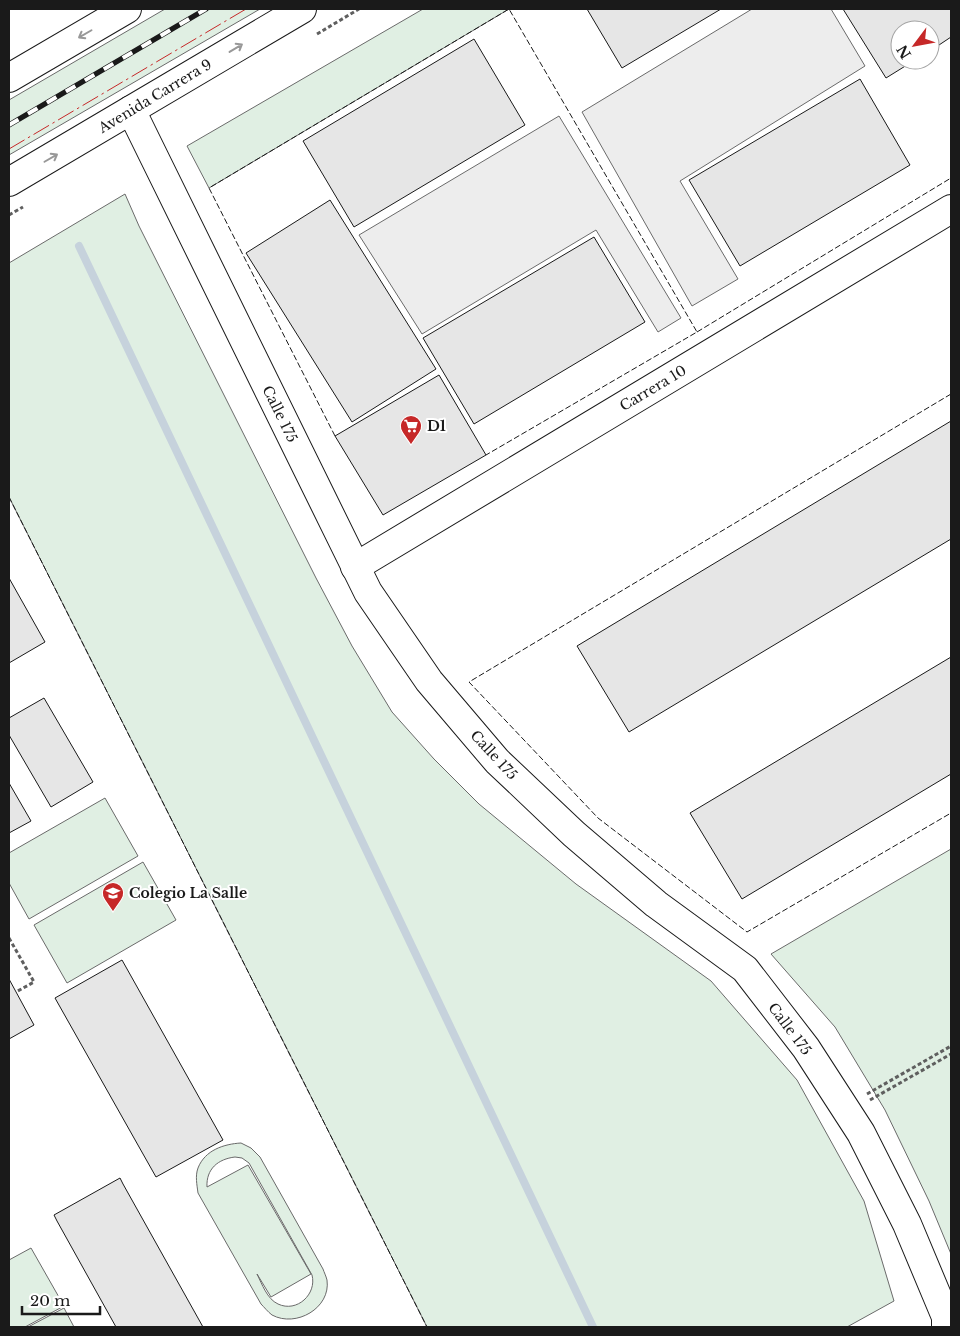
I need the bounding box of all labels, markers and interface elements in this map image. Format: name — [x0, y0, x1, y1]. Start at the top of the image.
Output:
north arrow — [890, 20, 940, 70]
one-way arrow — [79, 29, 93, 39]
one-way arrow — [228, 42, 242, 52]
text: N — [893, 42, 915, 62]
street label: Avenida Carrera 9 — [94, 55, 215, 138]
one-way arrow — [43, 152, 57, 162]
street label: Carrera 10 — [616, 361, 690, 415]
street label: Calle 175 — [259, 383, 302, 445]
supermarket icon: D1 — [399, 414, 423, 445]
place label: D1 — [427, 417, 446, 435]
street label: Calle 175 — [467, 726, 521, 784]
school or university icon: Colegio La Salle — [101, 881, 125, 912]
place label: Colegio La Salle — [129, 884, 247, 902]
street label: Calle 175 — [764, 999, 816, 1059]
scale bar — [22, 1284, 100, 1316]
text: 20 m — [30, 1291, 70, 1310]

